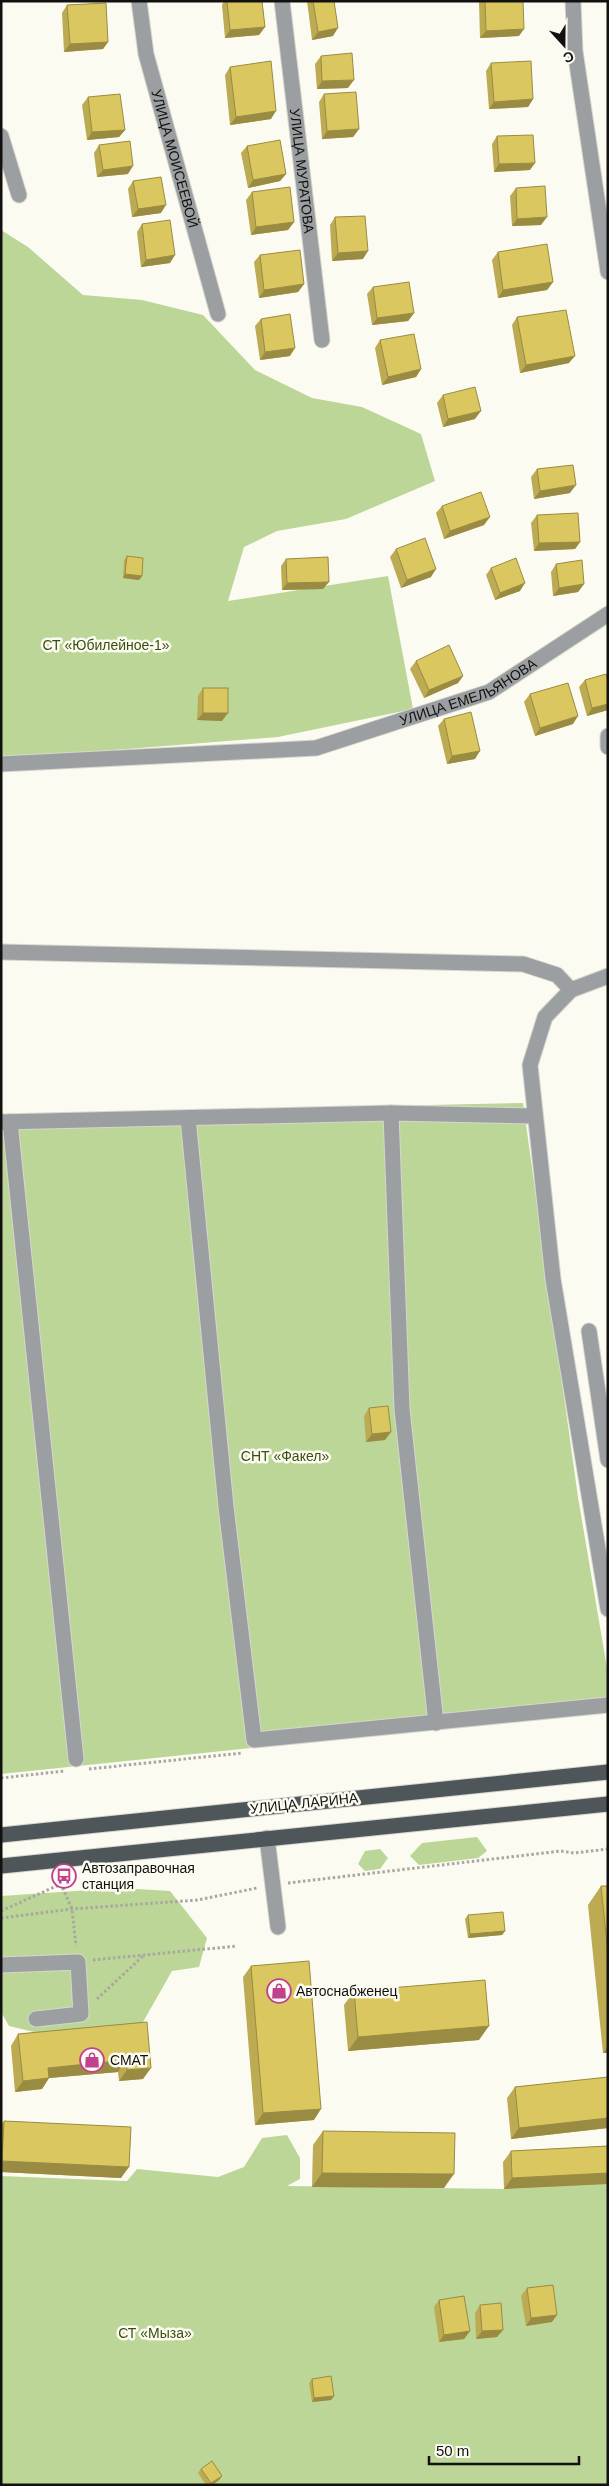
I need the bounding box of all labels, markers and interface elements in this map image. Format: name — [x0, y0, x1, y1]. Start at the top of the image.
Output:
north arrow — [539, 20, 589, 70]
text: С — [561, 48, 576, 66]
street label: УЛИЦА МОИСЕЕВОЙ — [148, 88, 203, 229]
street label: УЛИЦА МУРАТОВА — [287, 108, 317, 235]
park label: СТ «Юбилейное-1» — [42, 637, 170, 653]
street label: УЛИЦА ЕМЕЛЬЯНОВА — [397, 655, 540, 728]
park label: СНТ «Факел» — [241, 1448, 329, 1464]
street label: УЛИЦА ЛАРИНА — [249, 1789, 360, 1817]
place label: Автозаправочная станция — [82, 1860, 195, 1892]
bus stop icon: Автозаправочная станция — [51, 1863, 77, 1889]
shop icon: Автоснабженец — [266, 1978, 292, 2004]
place label: Автоснабженец — [296, 1983, 398, 1999]
shop icon: СМАТ — [79, 2047, 105, 2073]
place label: СМАТ — [110, 2052, 149, 2068]
park label: СТ «Мыза» — [118, 2325, 192, 2341]
scale bar — [429, 2434, 579, 2466]
text: 50 m — [436, 2442, 469, 2459]

